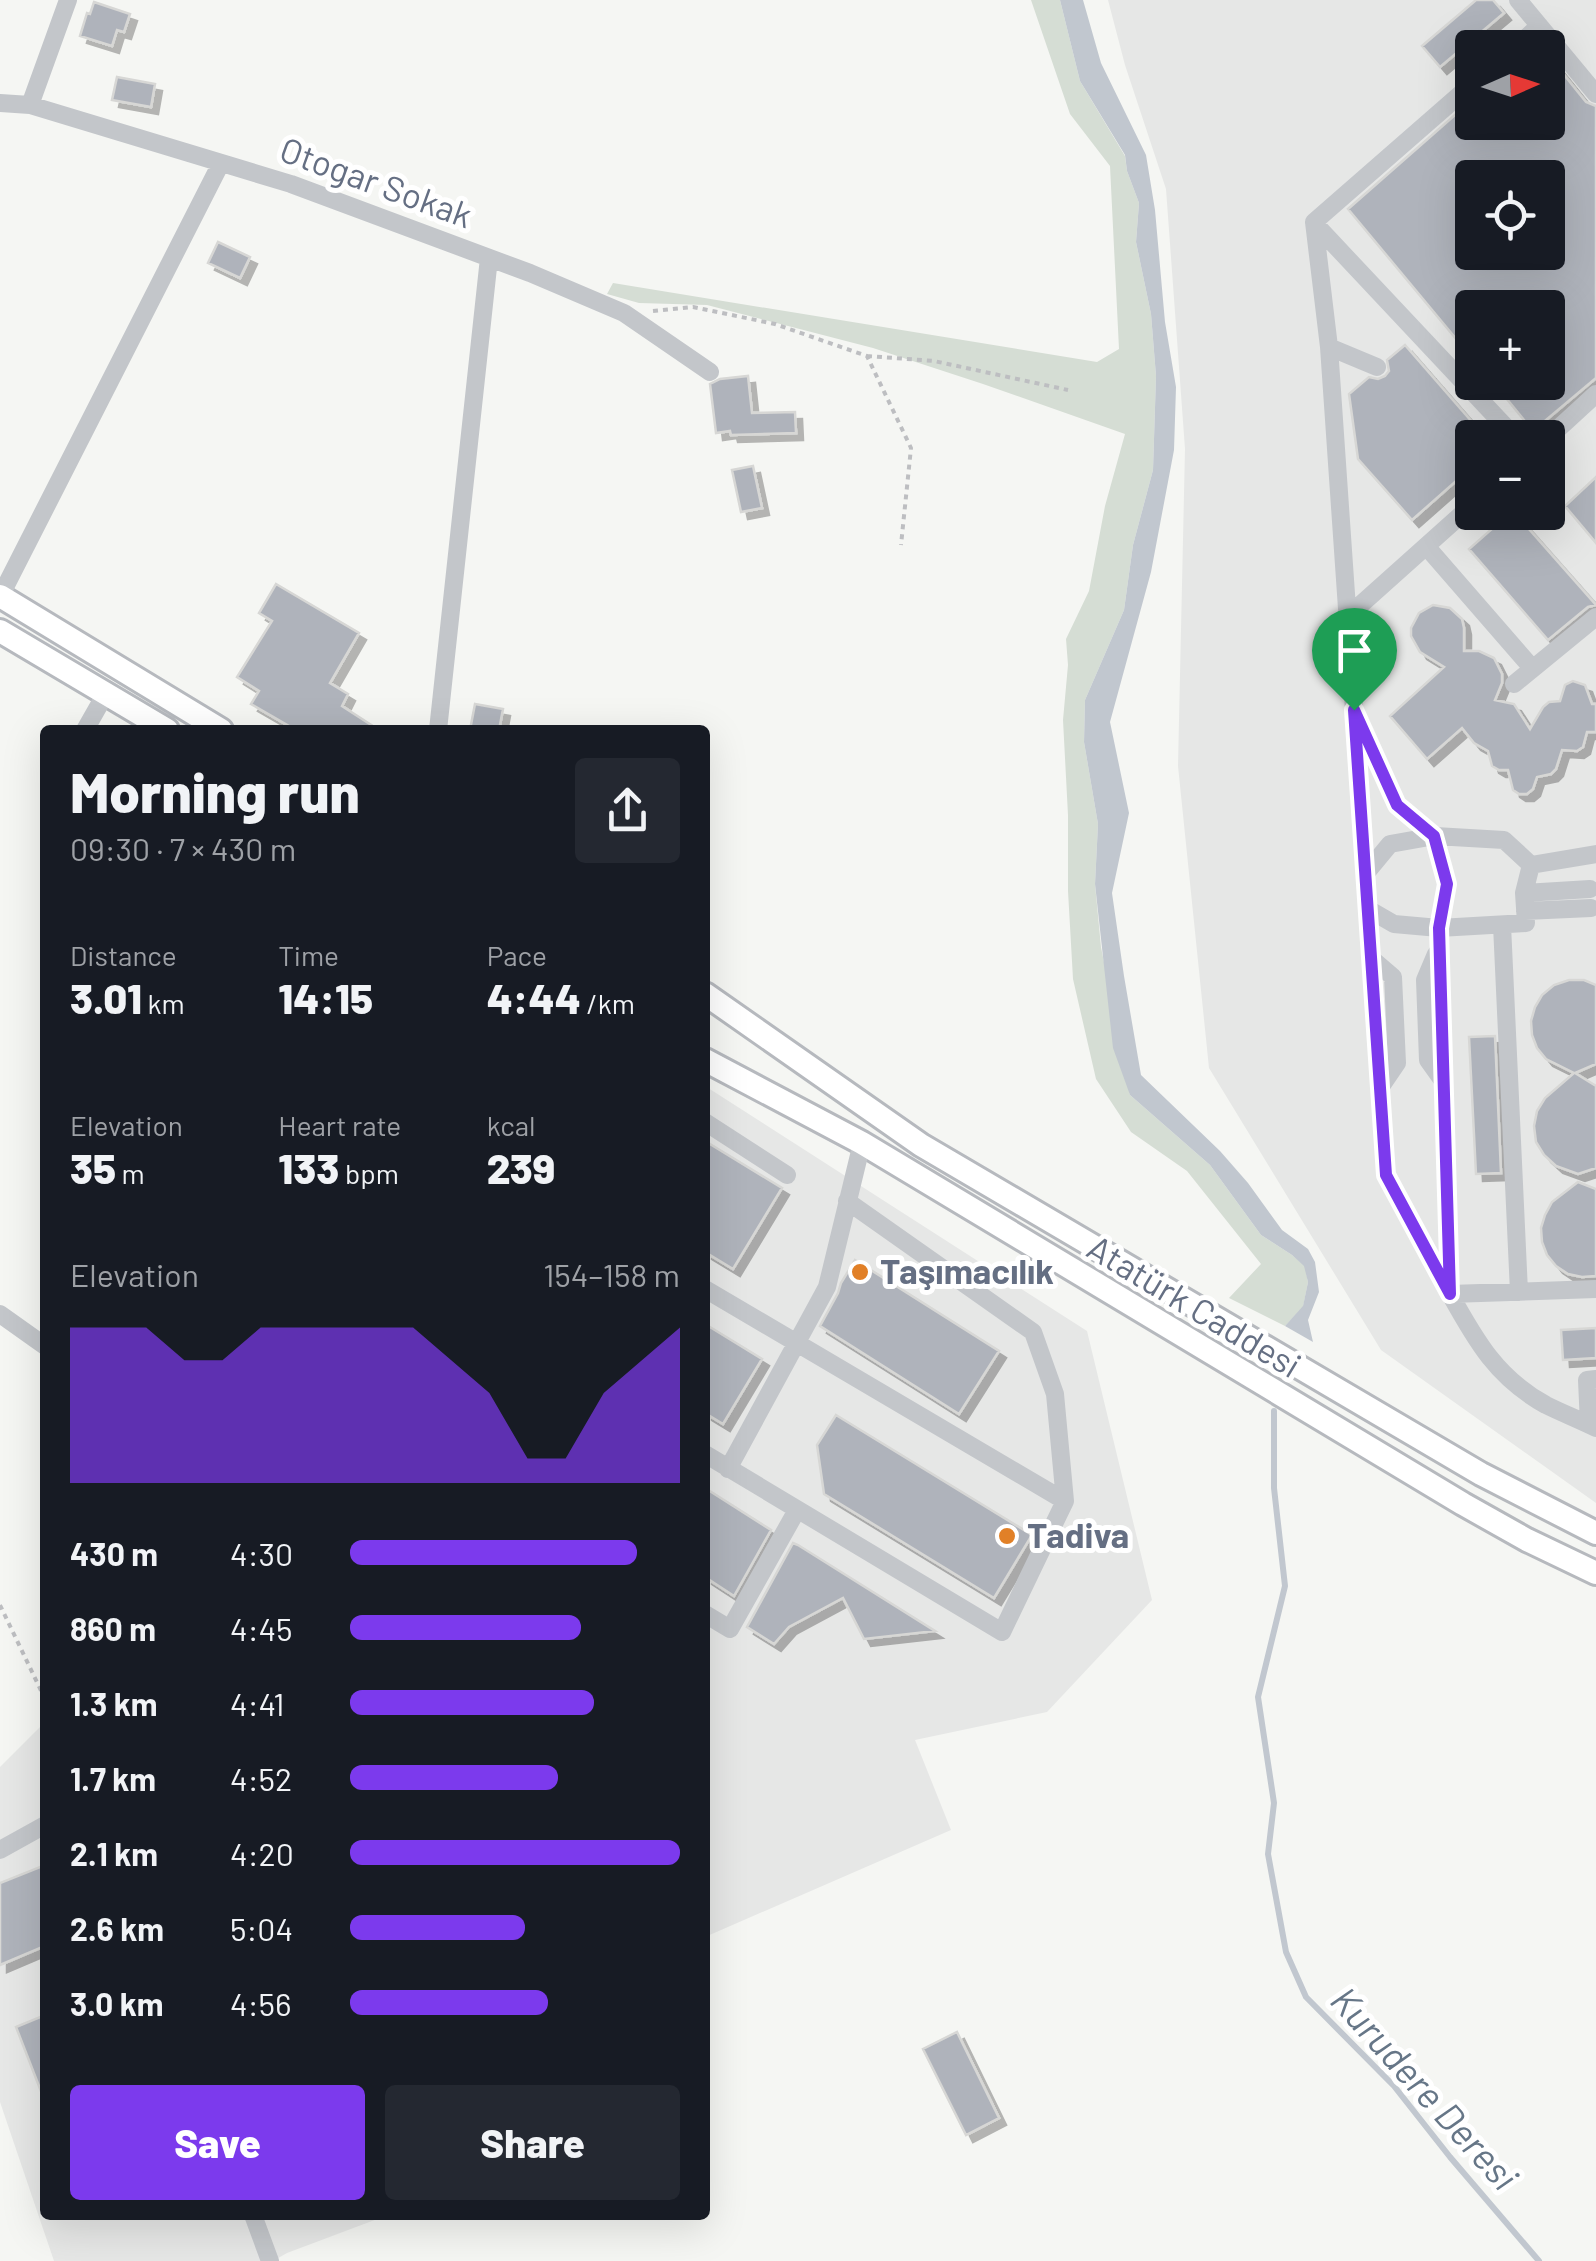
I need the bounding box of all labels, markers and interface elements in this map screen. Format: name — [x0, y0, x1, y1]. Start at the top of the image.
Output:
north arrow — [1455, 30, 1565, 140]
map controls — [1455, 30, 1565, 530]
street label: Otogar Sokak — [275, 127, 479, 235]
button: locate — [1455, 160, 1565, 270]
button: + — [1455, 290, 1565, 400]
button: − — [1455, 420, 1565, 530]
pin — [1312, 608, 1397, 711]
icon: arrive — [1327, 623, 1382, 678]
text: Morning run — [70, 758, 360, 824]
button: share — [575, 758, 680, 863]
text: 09:30 · 7 × 430 m — [70, 829, 296, 867]
text: Distance — [70, 938, 177, 972]
text: Time — [278, 938, 339, 972]
text: Pace — [487, 938, 547, 972]
text: 3.01 — [70, 972, 142, 1022]
text: 14:15 — [278, 972, 373, 1022]
text: 4:44 — [487, 972, 581, 1022]
text: km — [142, 986, 185, 1020]
text: /km — [581, 986, 635, 1020]
text: Elevation — [70, 1108, 183, 1142]
text: Heart rate — [278, 1108, 401, 1142]
text: kcal — [487, 1108, 535, 1142]
text: 35 — [70, 1142, 116, 1192]
text: 133 — [278, 1142, 339, 1192]
text: 239 — [487, 1142, 555, 1192]
text: m — [116, 1156, 145, 1190]
text: bpm — [339, 1156, 399, 1190]
street label: Atatürk Caddesi — [1081, 1225, 1309, 1385]
place label: Taşımacılık — [880, 1249, 1054, 1291]
text: Elevation — [70, 1255, 199, 1293]
text: 154–158 m — [543, 1255, 680, 1293]
marker: Taşımacılık — [849, 1261, 871, 1283]
place label: Tadiva — [1027, 1513, 1129, 1555]
marker: Tadiva — [996, 1525, 1018, 1547]
text: 430 m — [70, 1534, 158, 1572]
text: 4:30 — [230, 1534, 293, 1572]
text: 860 m — [70, 1609, 156, 1647]
text: 4:45 — [230, 1609, 293, 1647]
text: 1.3 km — [70, 1684, 157, 1722]
text: 4:41 — [230, 1684, 284, 1722]
text: 1.7 km — [70, 1759, 156, 1797]
text: 4:52 — [230, 1759, 292, 1797]
text: 2.1 km — [70, 1834, 158, 1872]
text: 4:20 — [230, 1834, 294, 1872]
text: 2.6 km — [70, 1909, 164, 1947]
text: 5:04 — [230, 1909, 293, 1947]
water label: Kurudere Deresi — [1322, 1977, 1529, 2199]
text: 3.0 km — [70, 1984, 164, 2022]
text: 4:56 — [230, 1984, 291, 2022]
button: Save — [70, 2085, 365, 2200]
button: Share — [385, 2085, 680, 2200]

